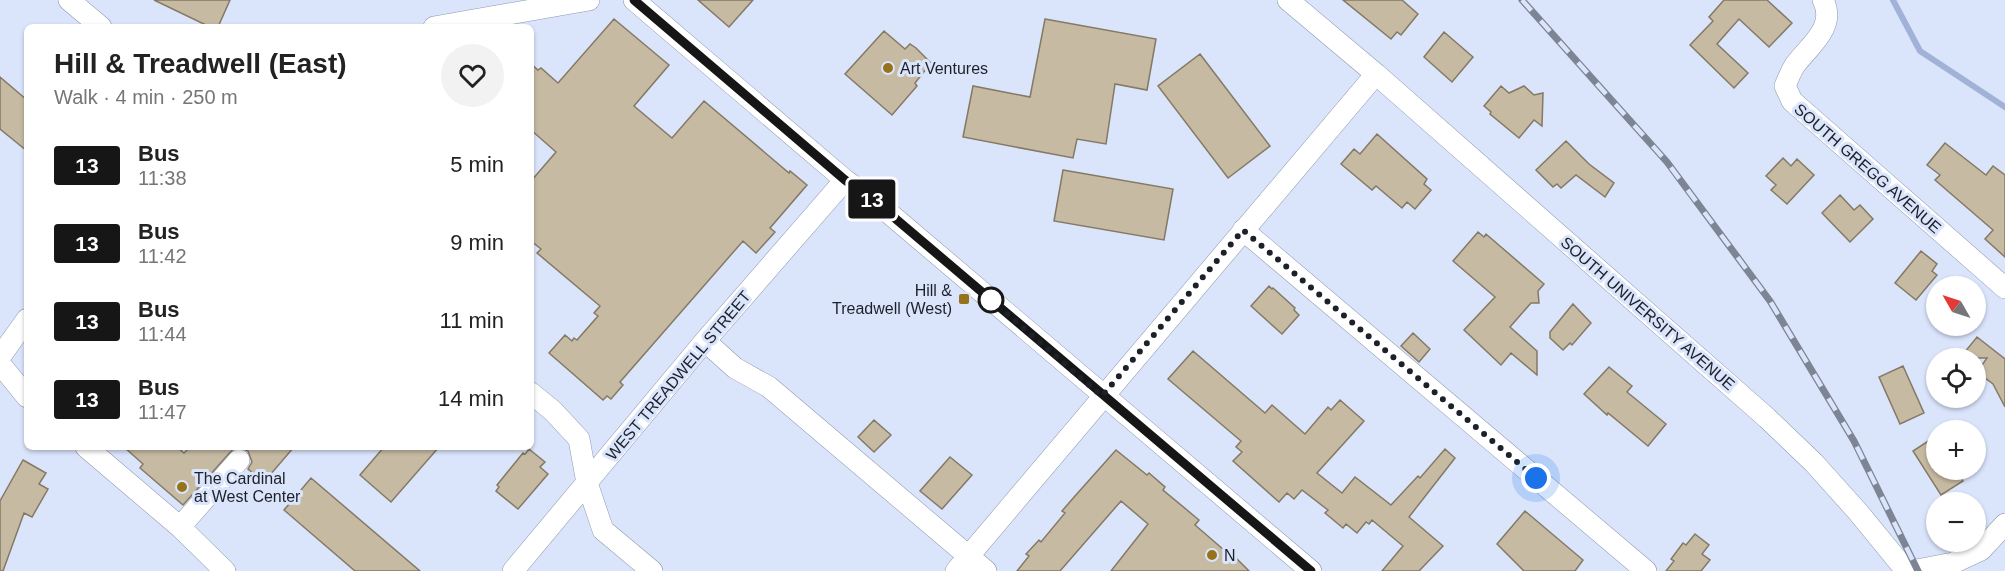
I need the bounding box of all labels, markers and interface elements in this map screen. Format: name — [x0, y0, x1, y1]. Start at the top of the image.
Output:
button: heart — [441, 44, 504, 107]
text: Hill & Treadwell (East) — [54, 48, 347, 79]
place label: Art Ventures — [900, 60, 988, 77]
marker: Art Ventures — [881, 61, 895, 75]
text: Walk · 4 min · 250 m — [54, 86, 238, 108]
street label: SOUTH GREGG AVENUE — [1791, 100, 1944, 237]
text: Bus — [138, 141, 180, 166]
text: 5 min — [450, 152, 504, 177]
text: 13 — [75, 154, 99, 177]
text: 11:38 — [138, 167, 187, 189]
line badge: 13 — [845, 180, 899, 218]
text: 13 — [860, 188, 884, 211]
text: Bus — [138, 219, 180, 244]
text: 9 min — [450, 230, 504, 255]
text: 13 — [75, 232, 99, 255]
street label: SOUTH UNIVERSITY AVENUE — [1557, 233, 1738, 393]
text: 11:42 — [138, 245, 187, 267]
north arrow — [1926, 276, 1986, 336]
map controls — [1926, 276, 1986, 552]
place label: Hill & Treadwell (West) — [832, 282, 952, 317]
street label: WEST TREADWELL STREET — [603, 287, 754, 463]
unlabelled marker — [978, 287, 1004, 313]
marker: Hill & Treadwell (West) — [957, 292, 971, 306]
text: Bus — [138, 297, 180, 322]
text: 11 min — [440, 308, 504, 333]
text: 13 — [75, 310, 99, 333]
text: 11:44 — [138, 323, 187, 345]
button: locate — [1926, 348, 1986, 408]
text: Bus — [138, 375, 180, 400]
text: 14 min — [438, 386, 504, 411]
text: 13 — [75, 388, 99, 411]
text: 11:47 — [138, 401, 187, 423]
button: + — [1926, 420, 1986, 480]
your location — [1521, 463, 1551, 493]
place label: The Cardinal at West Center — [194, 470, 301, 505]
marker: The Cardinal at West Center — [175, 480, 189, 494]
button: − — [1926, 492, 1986, 552]
place label: N — [1224, 547, 1236, 564]
marker: N — [1205, 548, 1219, 562]

